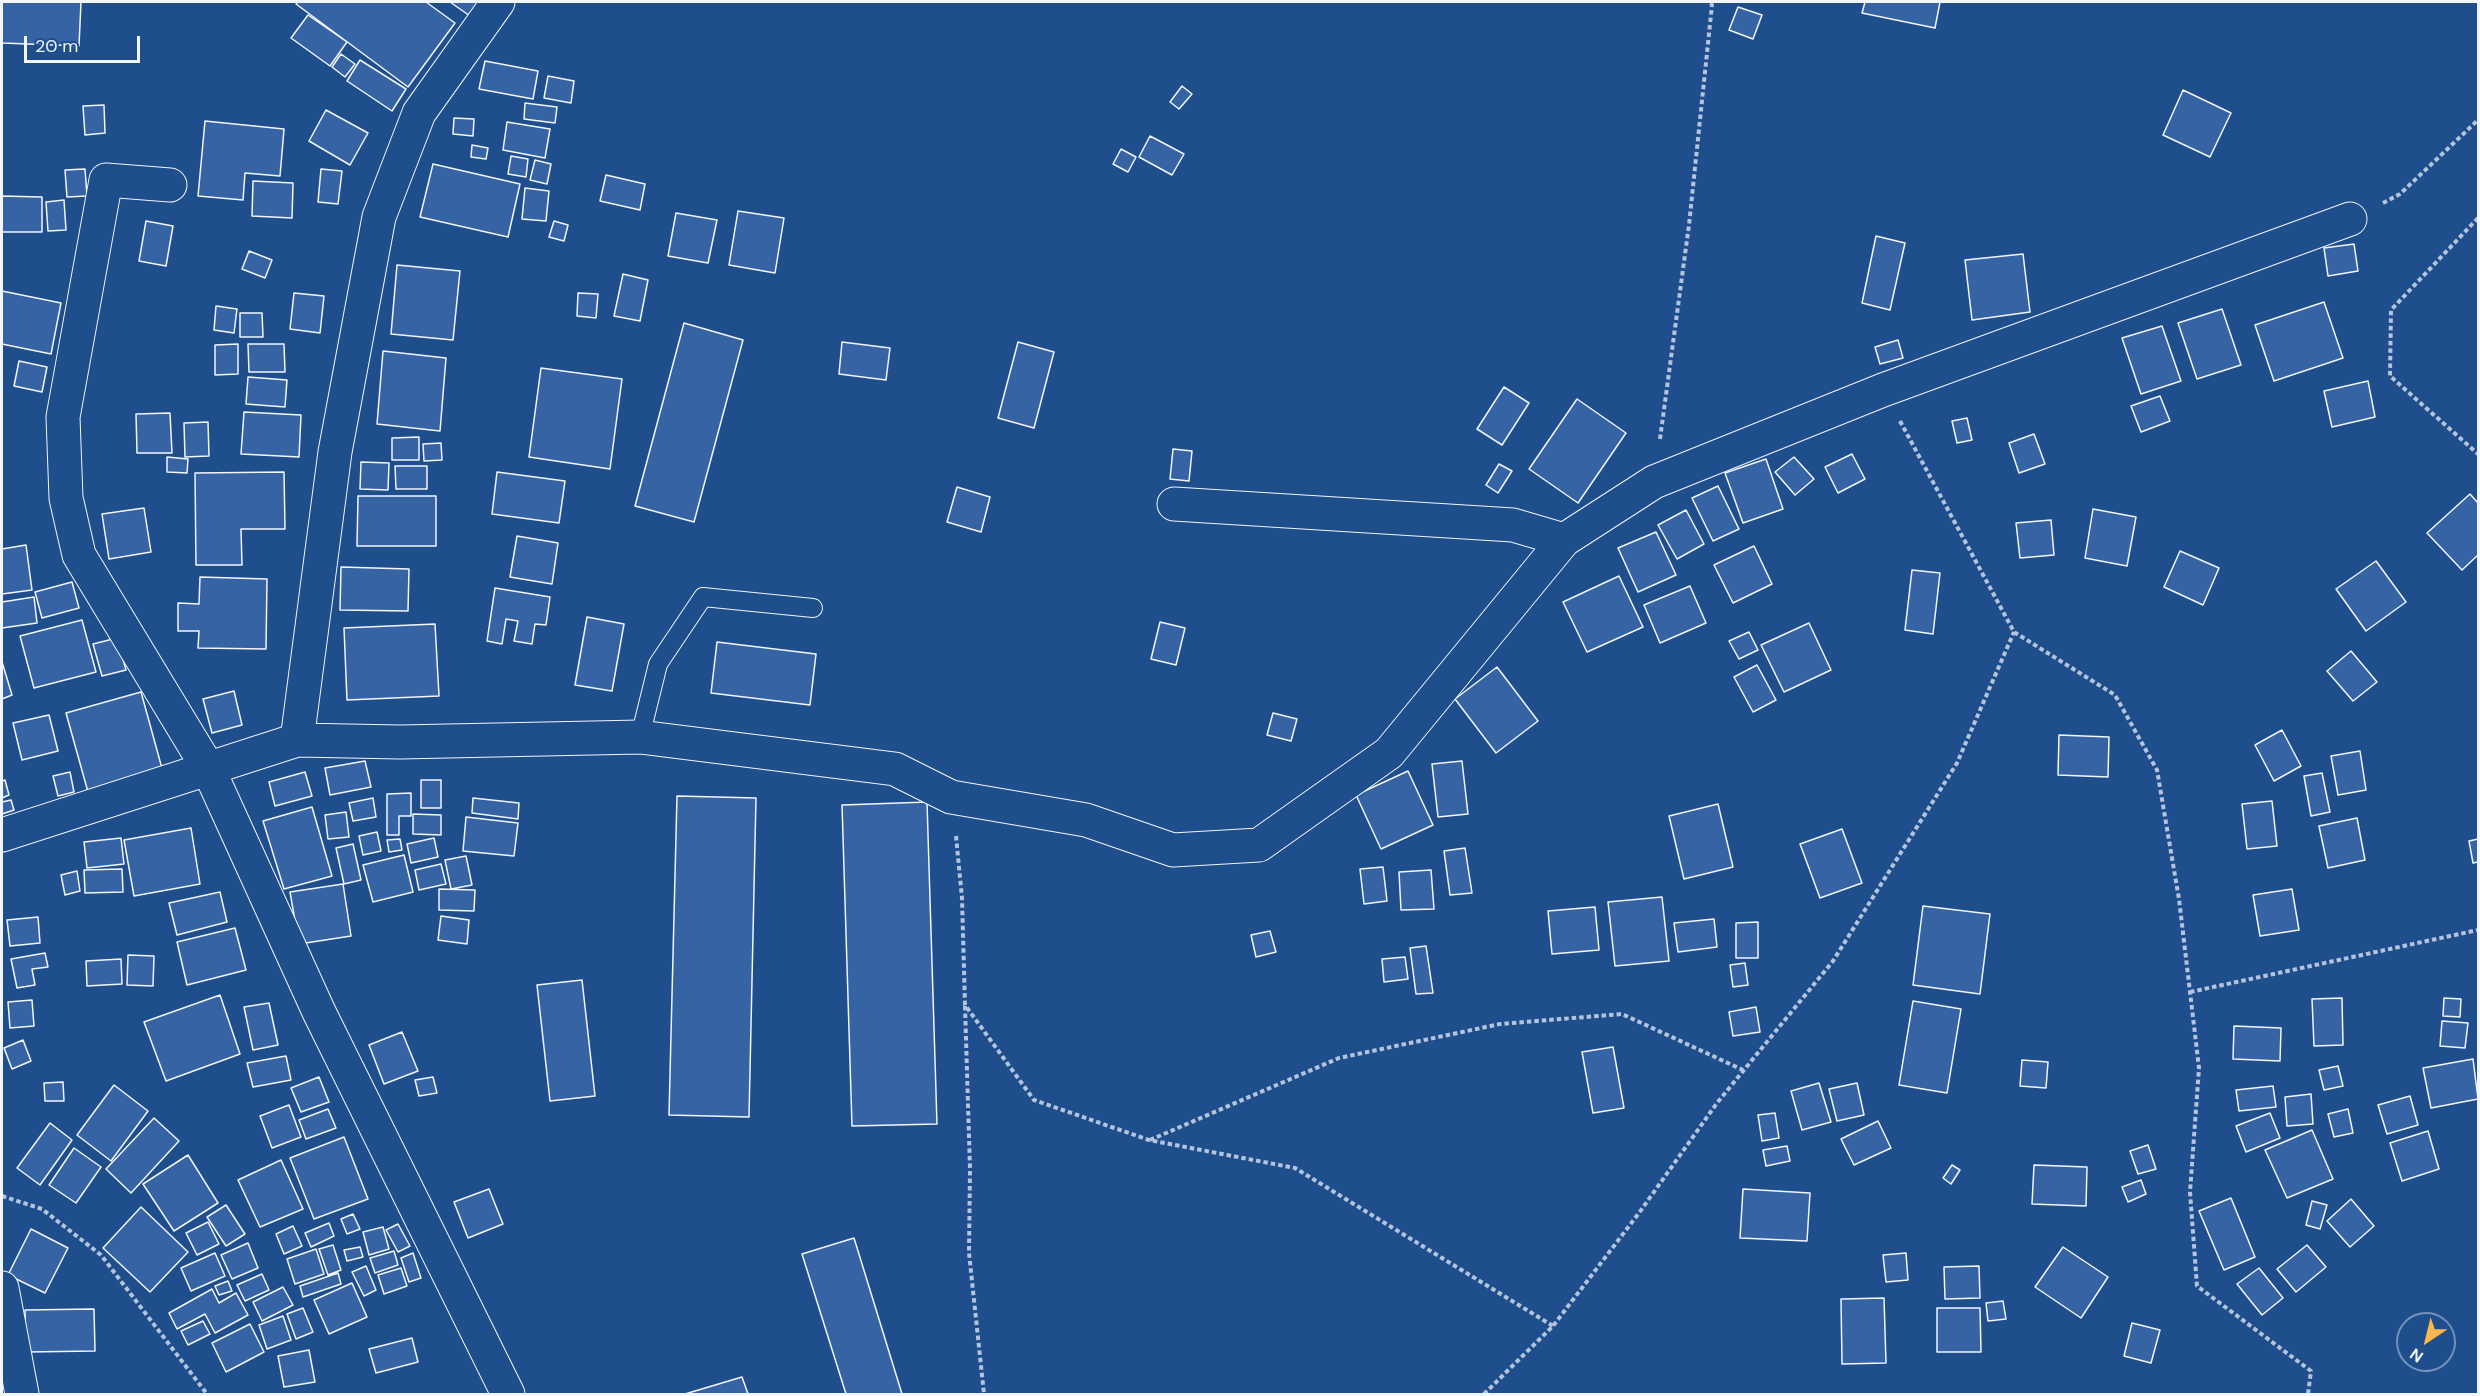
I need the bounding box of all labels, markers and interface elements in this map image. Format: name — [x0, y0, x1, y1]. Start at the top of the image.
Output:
scale bar — [27, 24, 142, 62]
text: 20 m — [35, 34, 78, 58]
north arrow — [2396, 1312, 2456, 1372]
text: N — [2406, 1344, 2427, 1367]

